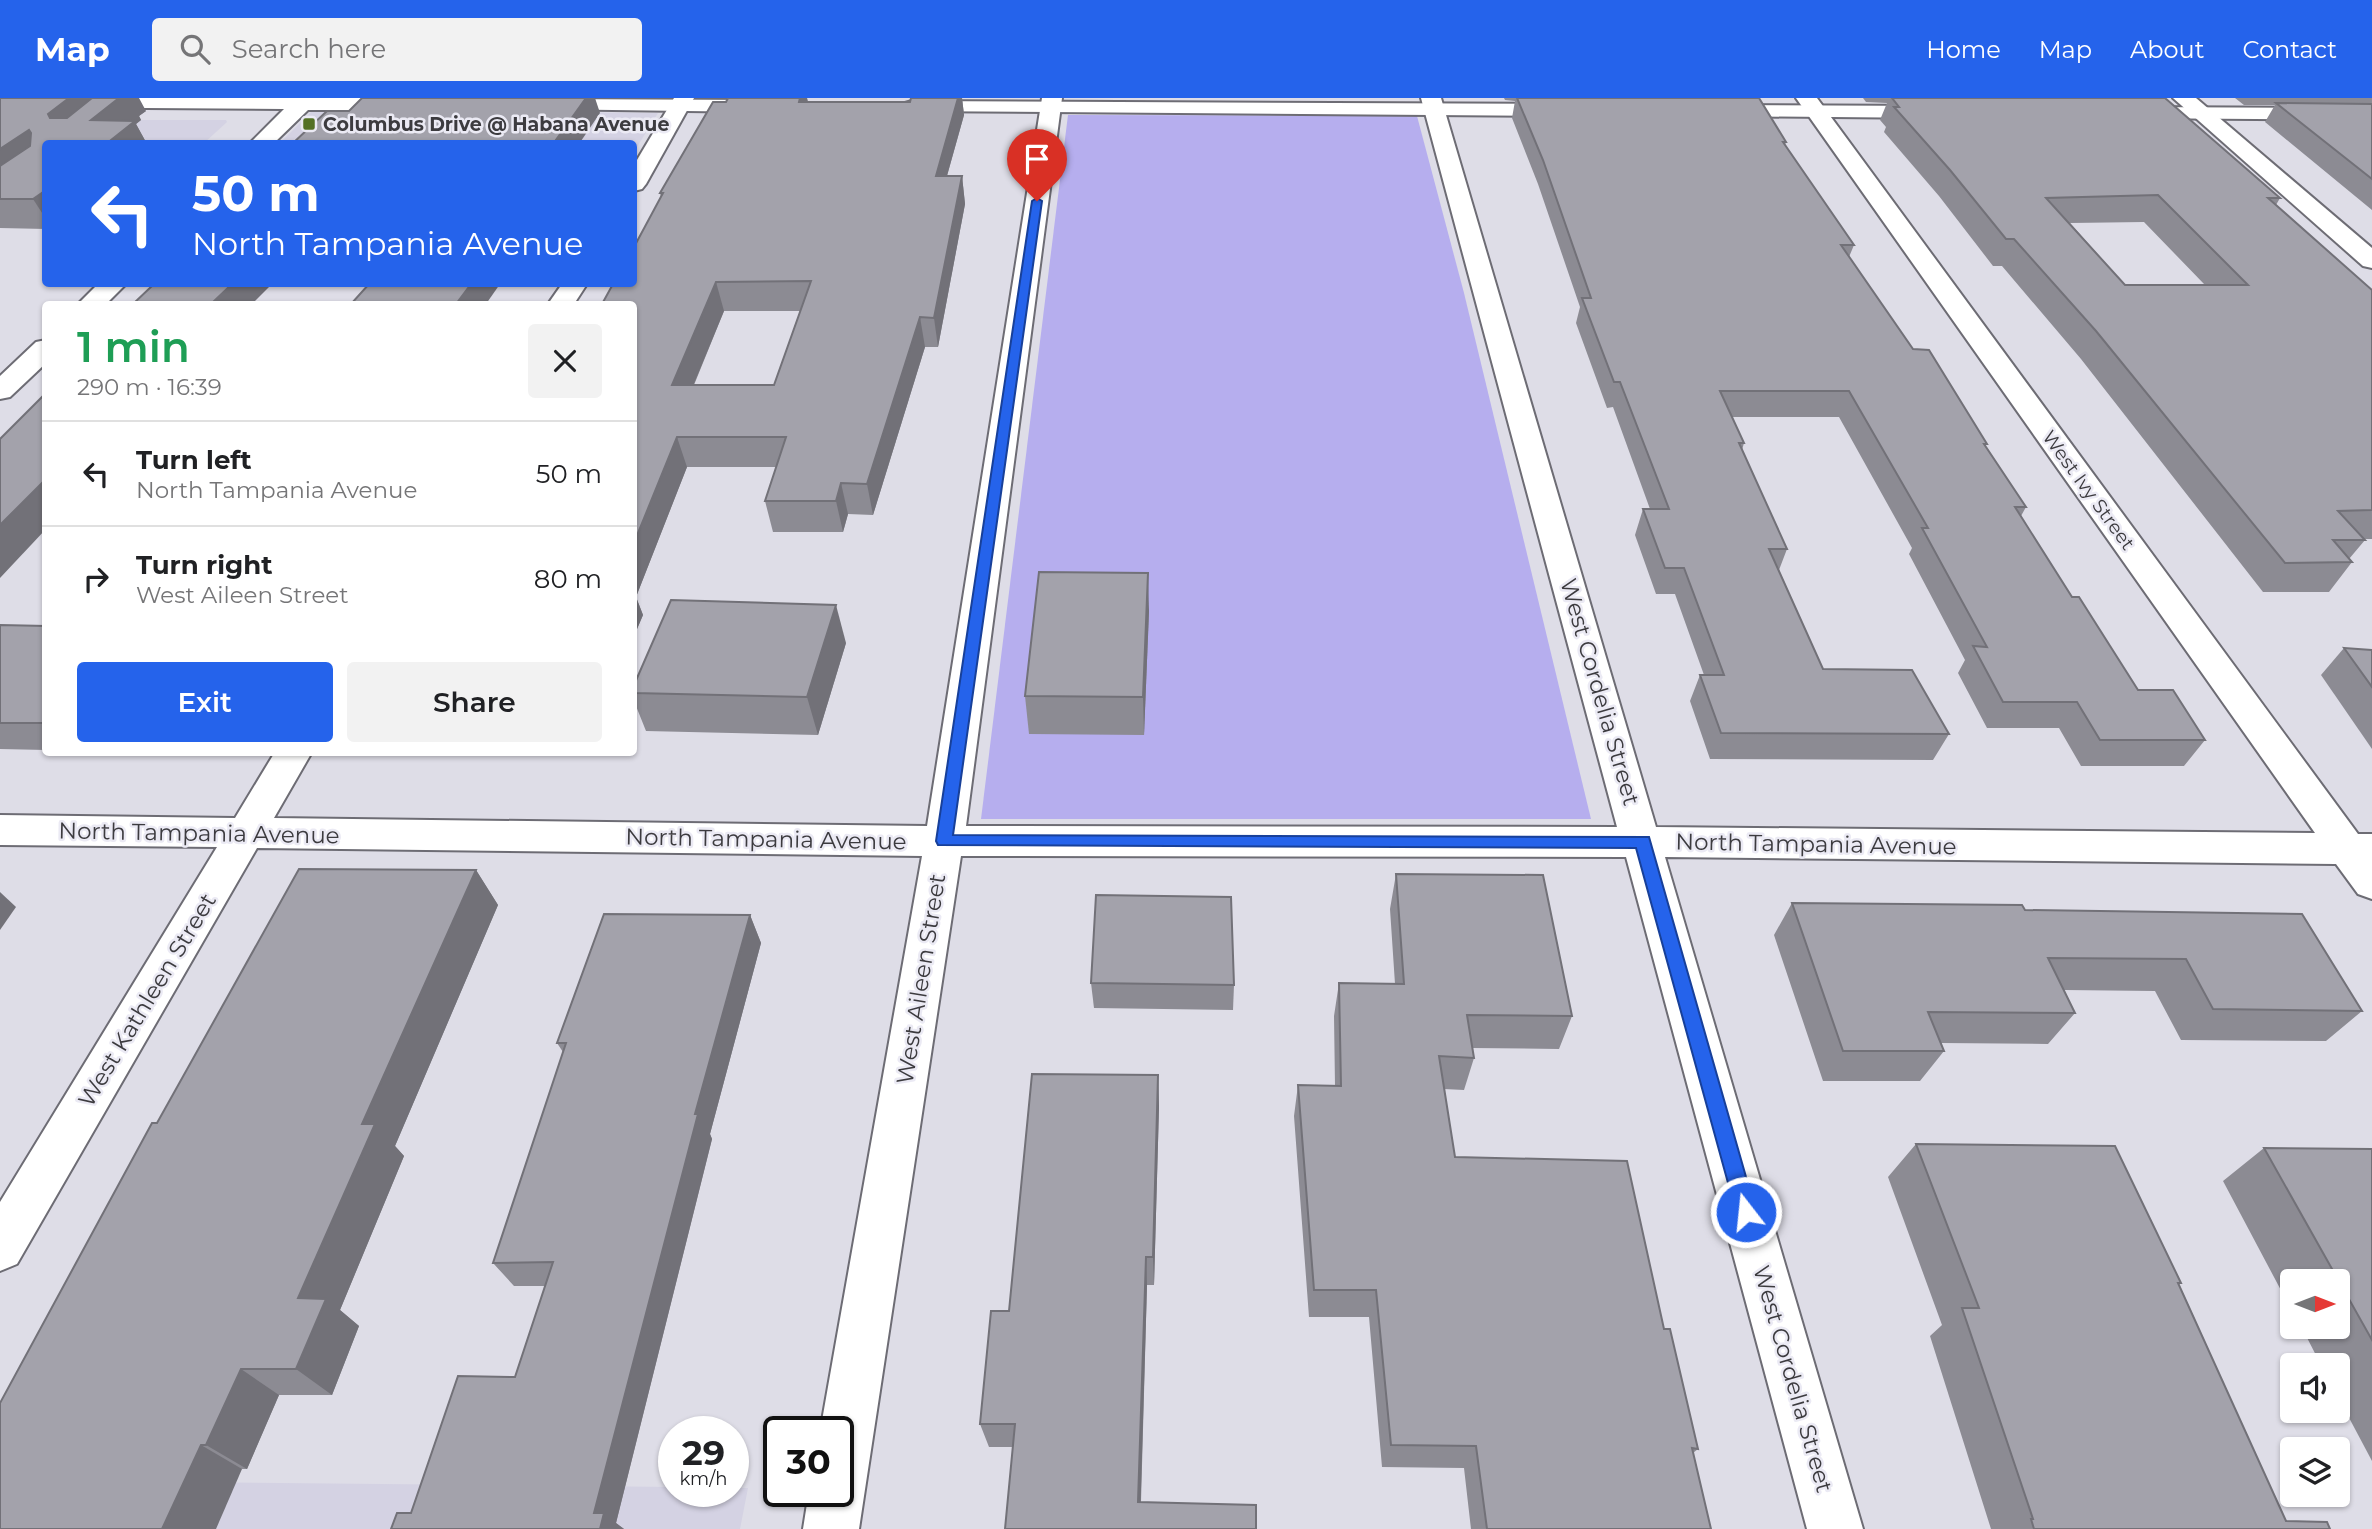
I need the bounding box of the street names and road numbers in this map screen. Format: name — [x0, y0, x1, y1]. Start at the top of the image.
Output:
street label: West Ivy Street — [2038, 426, 2140, 555]
street label: West Cordelia Street — [1554, 575, 1646, 809]
street label: North Tampania Avenue — [58, 817, 340, 849]
street label: North Tampania Avenue — [625, 823, 907, 855]
street label: North Tampania Avenue — [1675, 828, 1957, 860]
street label: West Aileen Street — [891, 872, 951, 1086]
street label: West Kathleen Street — [72, 888, 222, 1112]
street label: West Cordelia Street — [1747, 1262, 1839, 1496]

